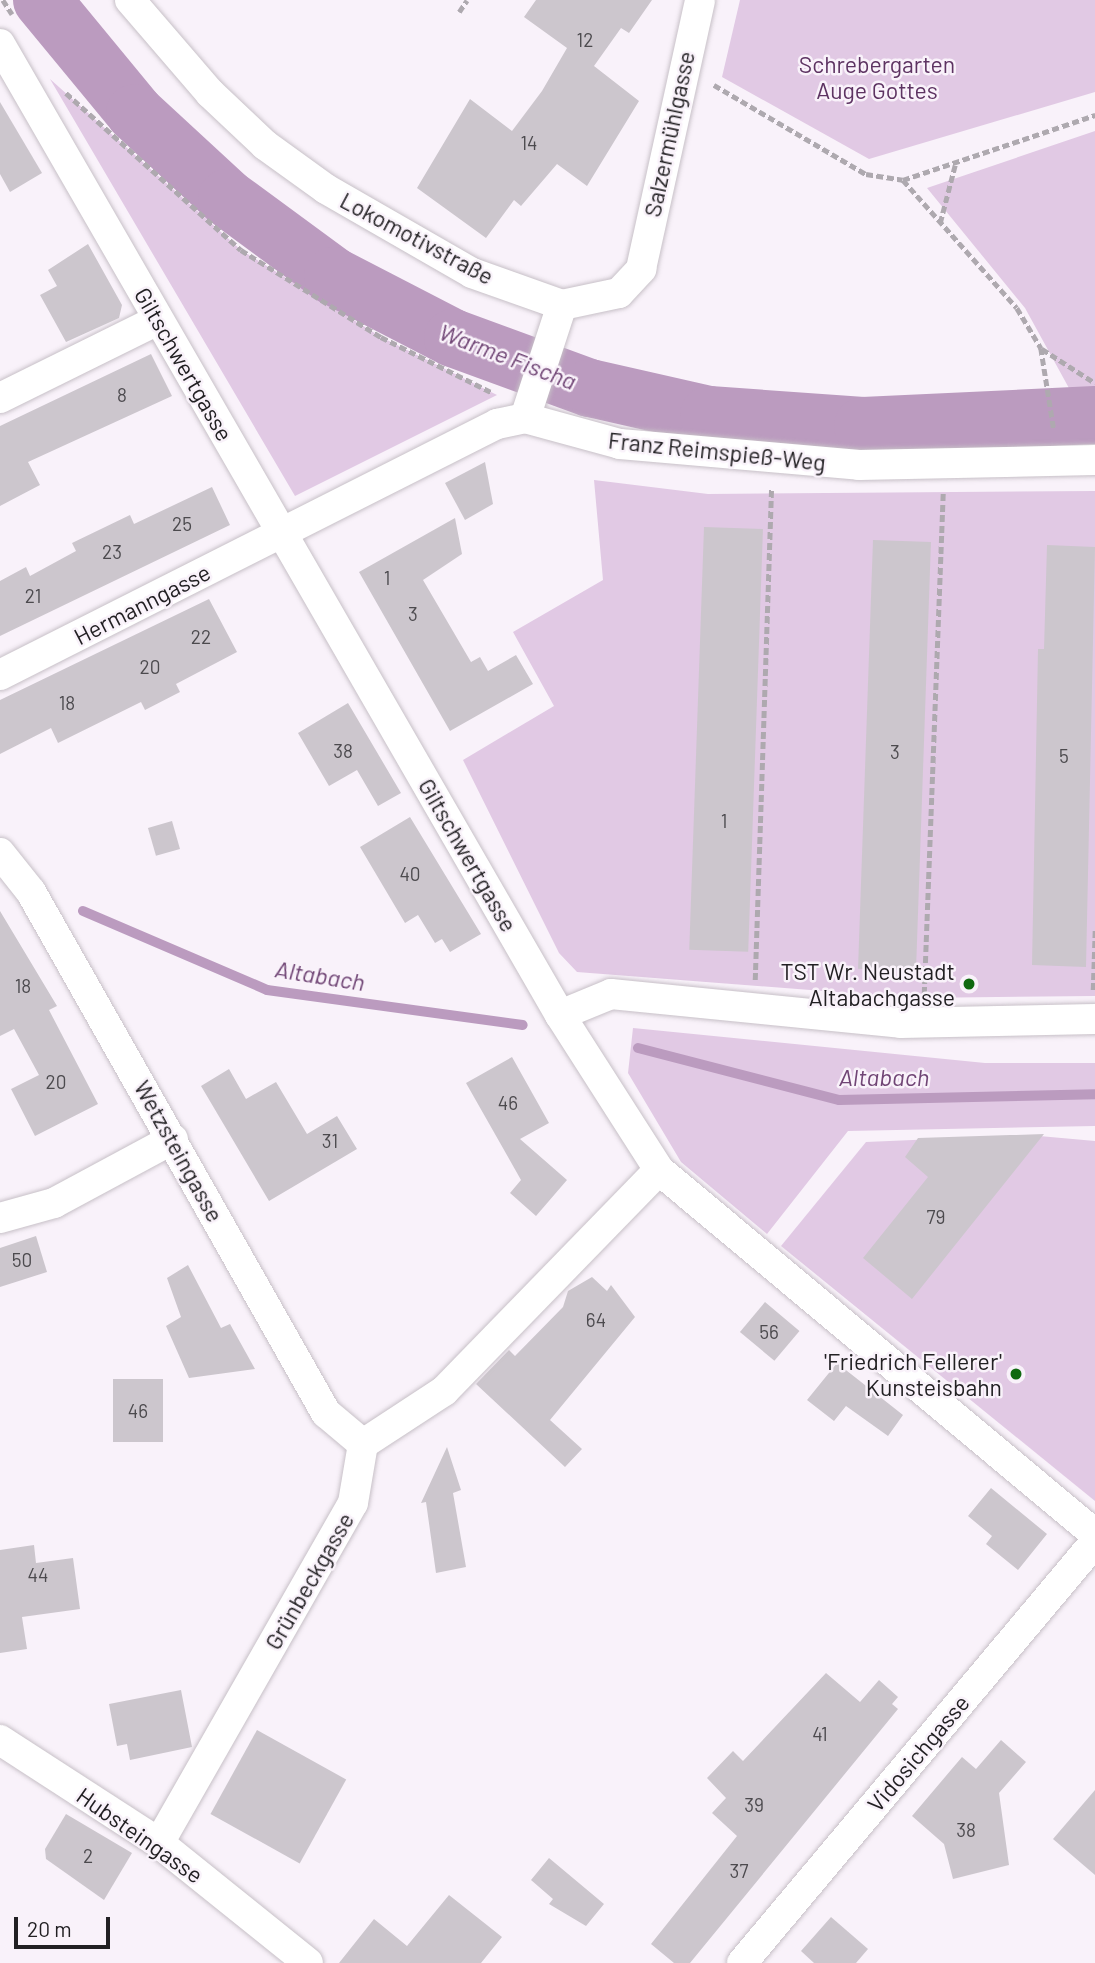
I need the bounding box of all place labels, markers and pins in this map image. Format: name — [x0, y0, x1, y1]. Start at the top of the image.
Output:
place label: TST Wr. Neustadt Altabachgasse — [781, 957, 955, 1011]
marker: TST Wr. Neustadt Altabachgasse — [961, 976, 977, 992]
place label: 'Friedrich Fellerer' Kunsteisbahn — [824, 1347, 1002, 1401]
marker: 'Friedrich Fellerer' Kunsteisbahn — [1008, 1366, 1024, 1382]

